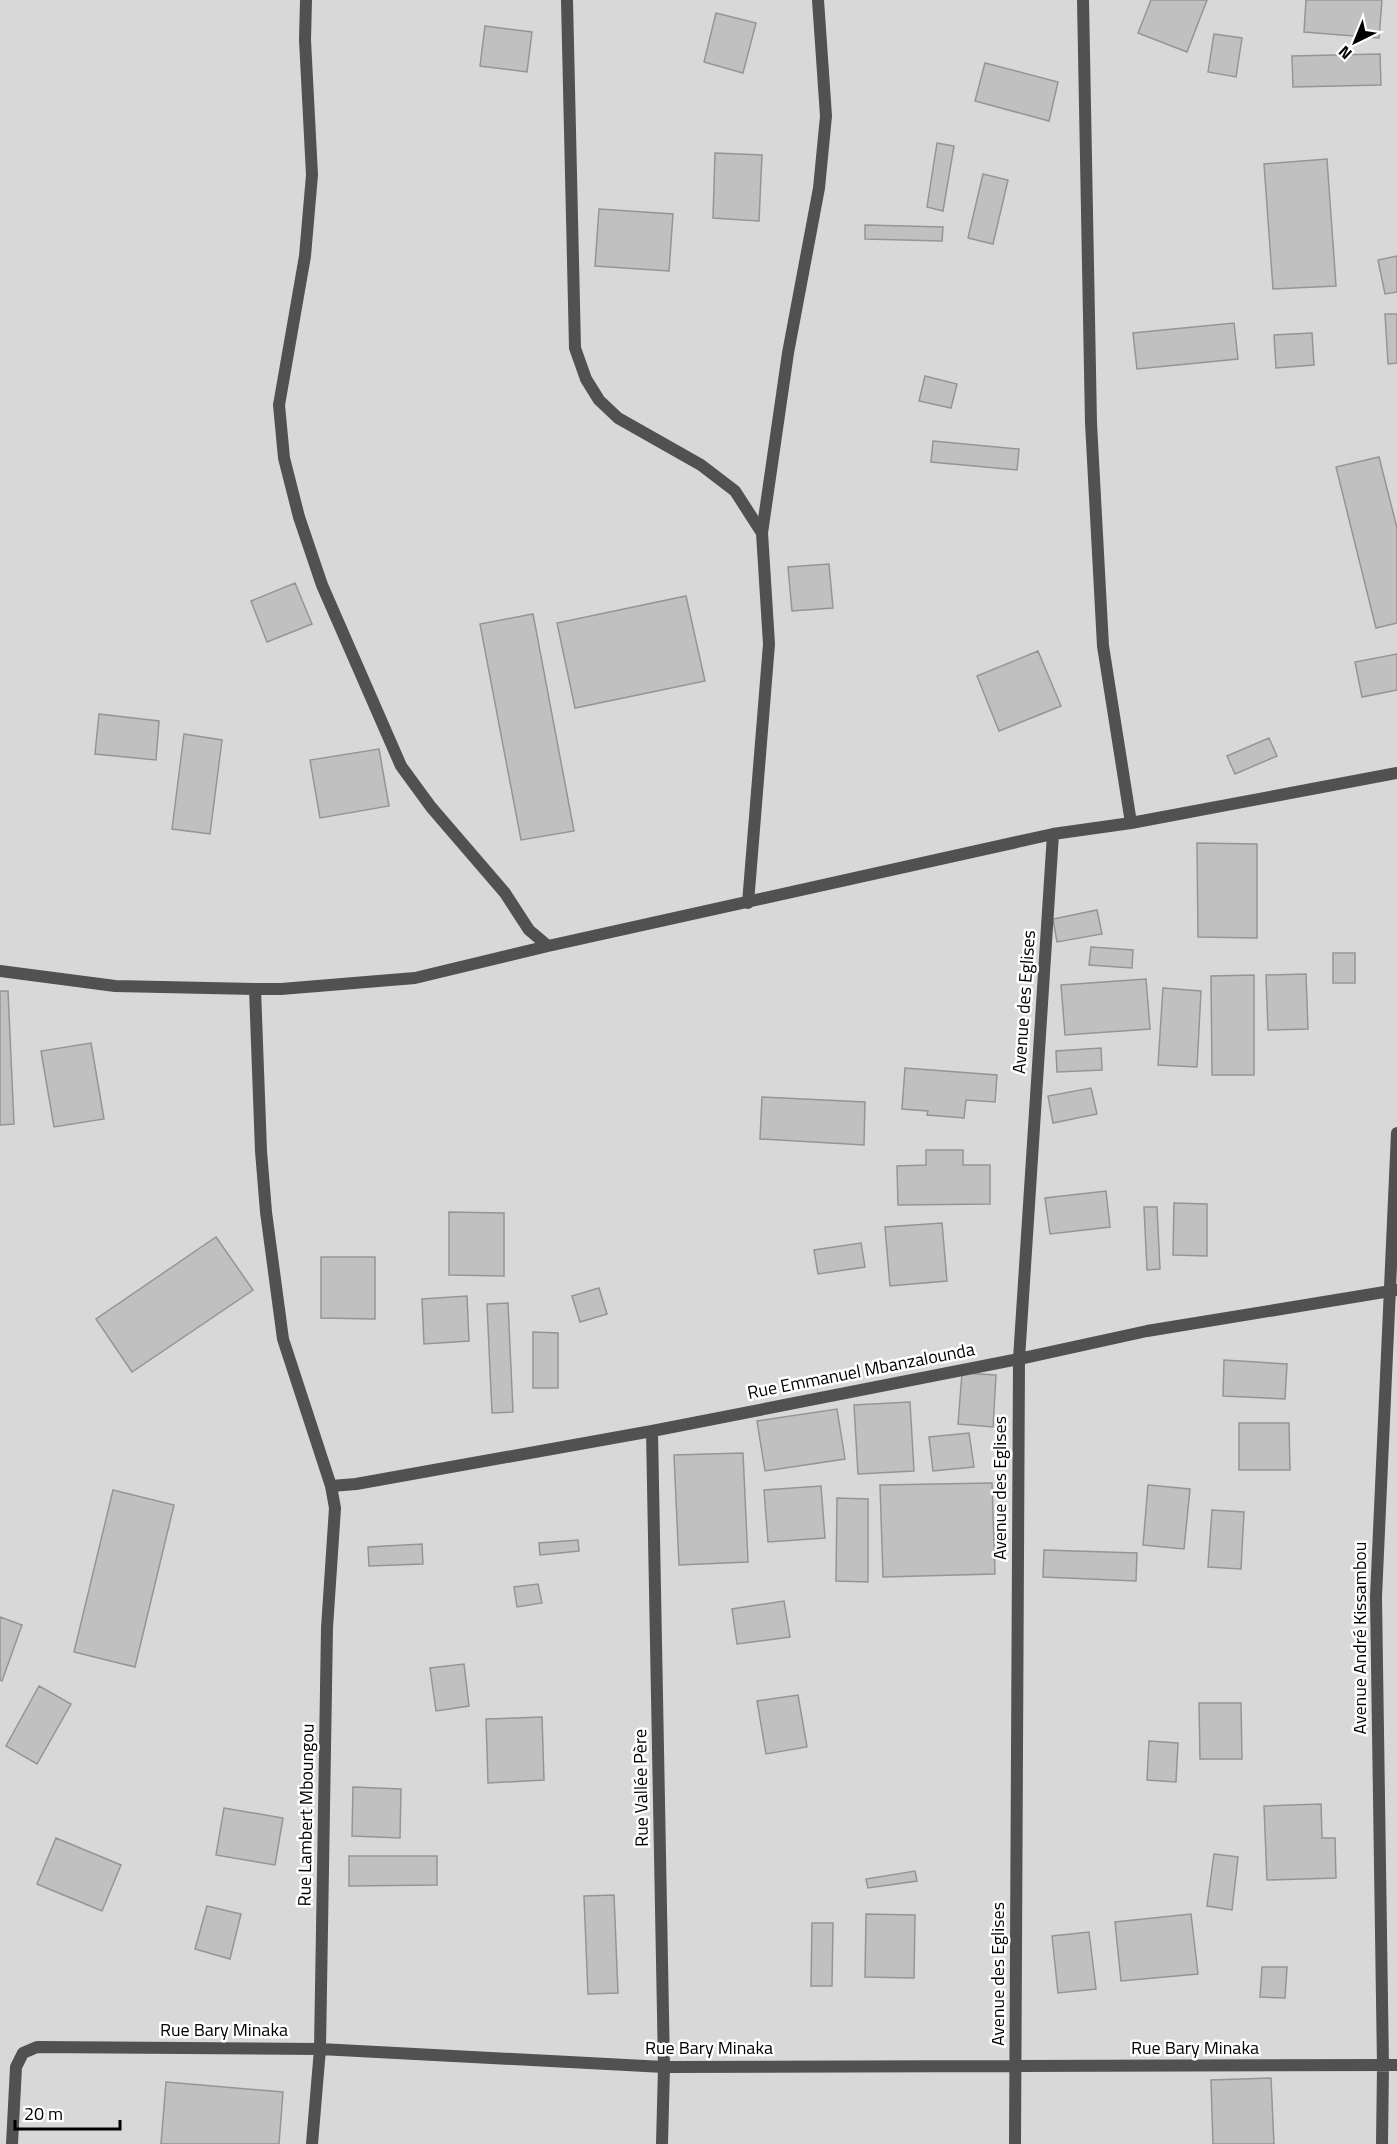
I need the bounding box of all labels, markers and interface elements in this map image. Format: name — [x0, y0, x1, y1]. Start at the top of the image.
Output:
north arrow — [1325, 12, 1385, 72]
text: N — [1333, 40, 1357, 66]
street label: Avenue des Eglises — [1005, 929, 1042, 1075]
street label: Rue Emmanuel Mbanzalounda — [745, 1335, 977, 1406]
street label: Avenue des Eglises — [986, 1416, 1013, 1560]
street label: Avenue André Kissambou — [1346, 1542, 1373, 1734]
street label: Rue Lambert Mboungou — [290, 1723, 321, 1907]
street label: Rue Vallée Père — [626, 1729, 655, 1847]
street label: Avenue des Eglises — [984, 1902, 1011, 2046]
street label: Rue Bary Minaka — [160, 2016, 288, 2043]
street label: Rue Bary Minaka — [645, 2034, 773, 2061]
street label: Rue Bary Minaka — [1131, 2034, 1259, 2061]
scale bar — [15, 2093, 120, 2131]
text: 20 m — [24, 2100, 63, 2127]

